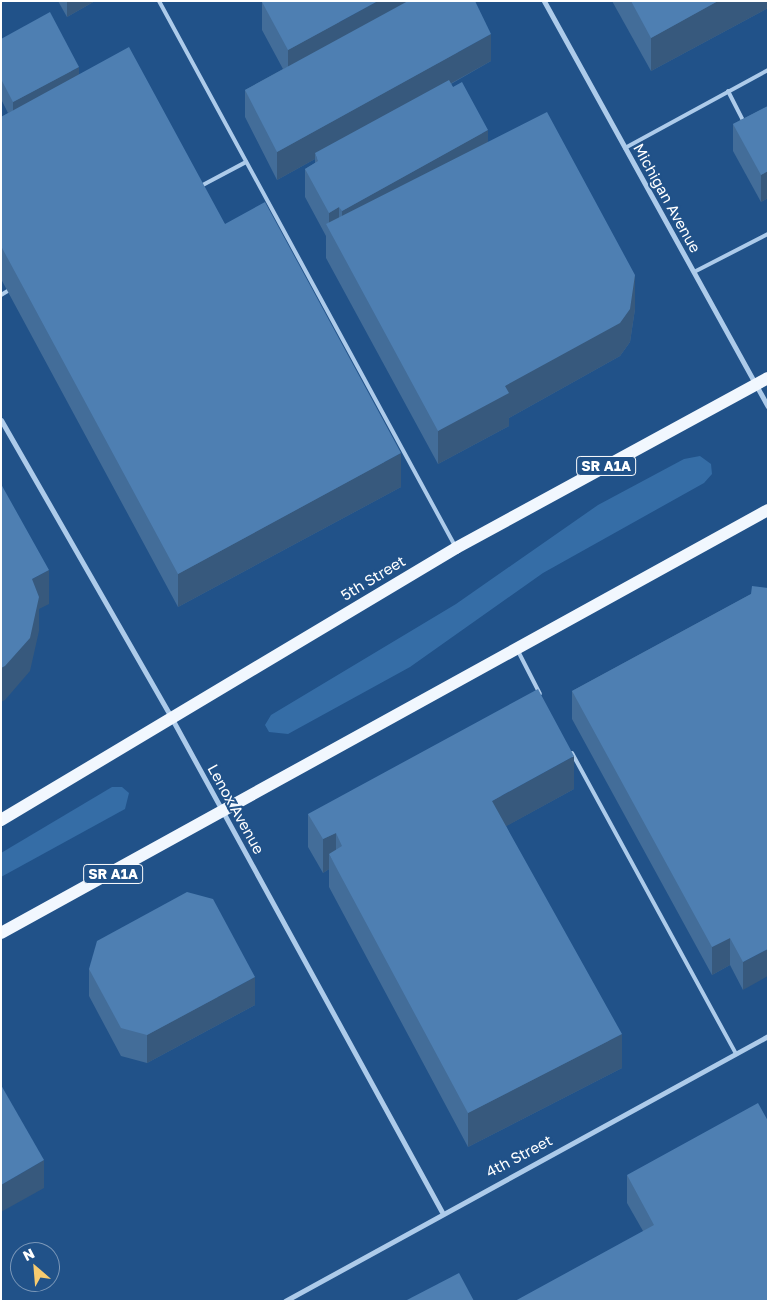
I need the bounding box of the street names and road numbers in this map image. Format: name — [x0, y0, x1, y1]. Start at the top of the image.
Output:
street label: Michigan Avenue — [630, 140, 704, 256]
road number: SR A1A — [576, 454, 636, 478]
street label: 5th Street — [337, 552, 409, 604]
street label: Lenox Avenue — [204, 761, 268, 857]
road number: SR A1A — [83, 862, 143, 886]
street label: 4th Street — [483, 1131, 555, 1181]

